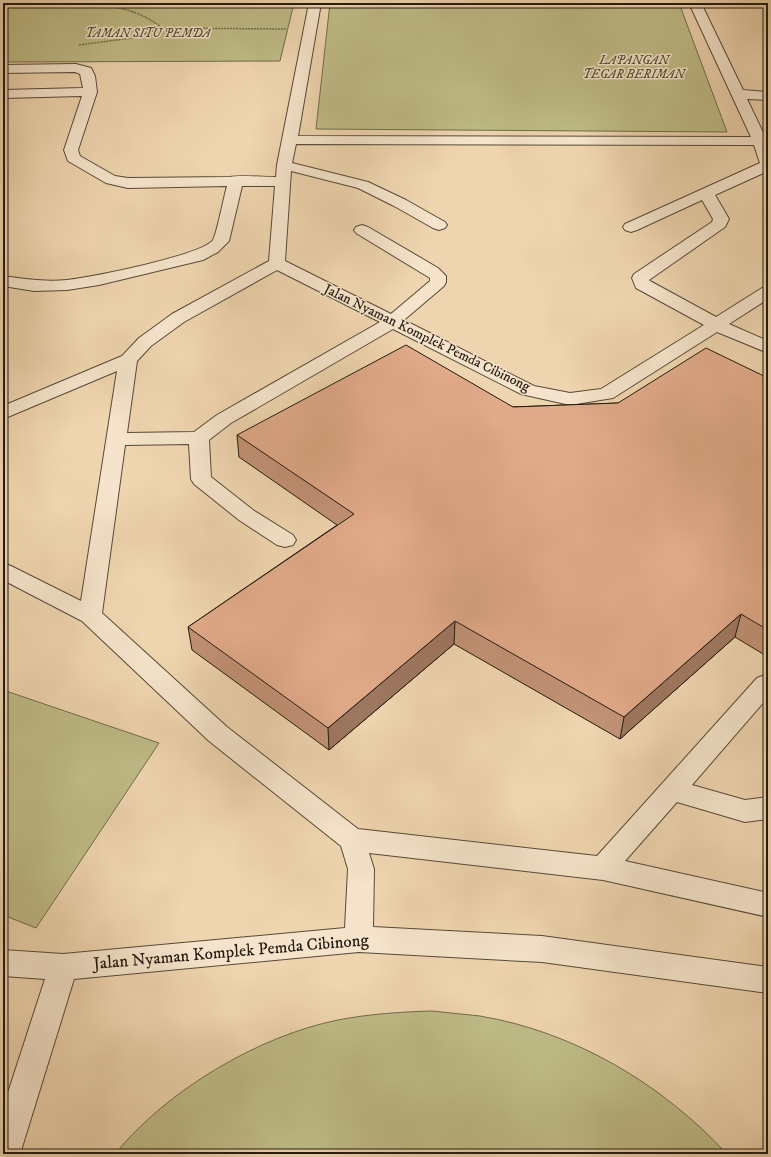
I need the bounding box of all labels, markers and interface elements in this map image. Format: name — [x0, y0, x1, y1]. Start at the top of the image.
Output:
park label: TAMAN SITU PEMDA — [85, 26, 211, 41]
park label: LAPANGAN TEGAR BERIMAN — [583, 53, 688, 82]
street label: Jalan Nyaman Komplek Pemda Cibinong — [319, 279, 533, 396]
street label: Jalan Nyaman Komplek Pemda Cibinong — [90, 929, 370, 975]

